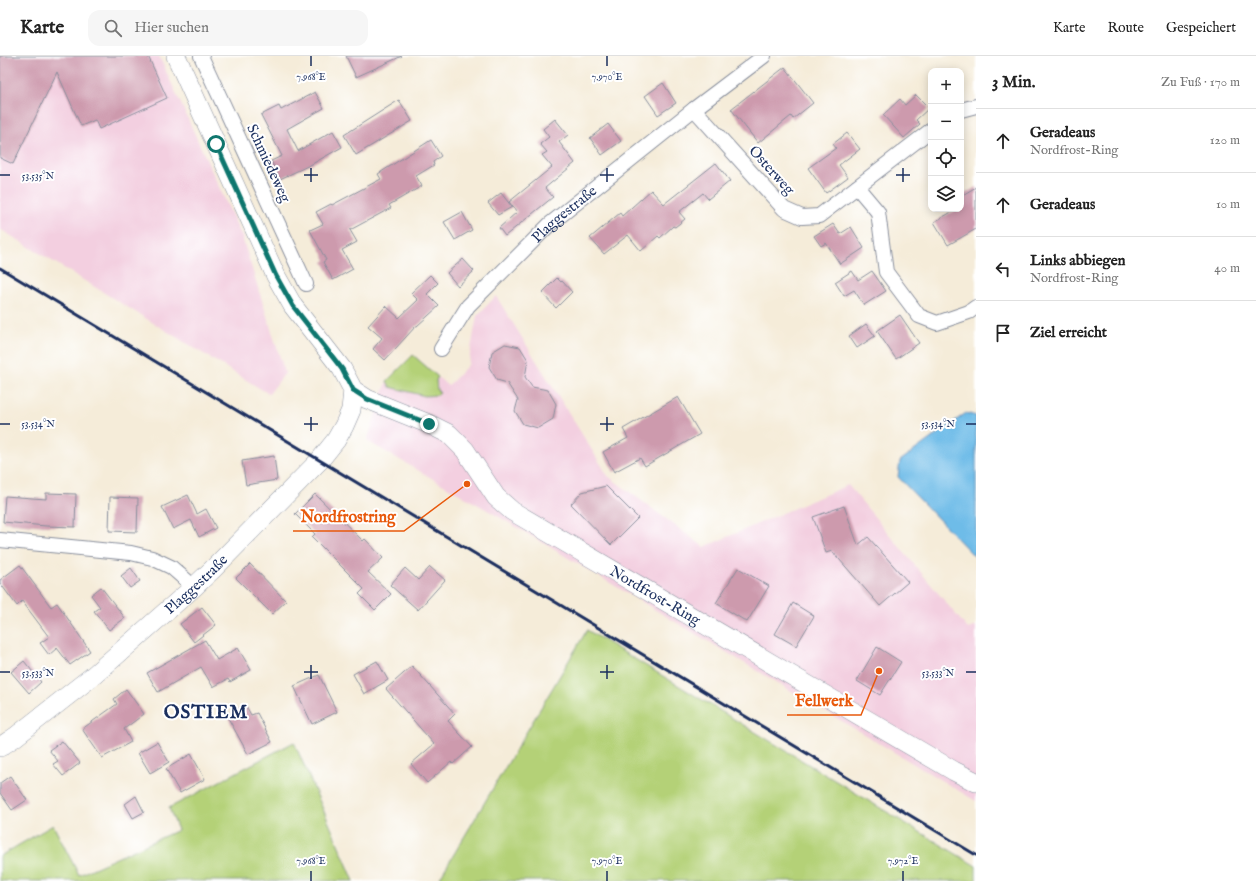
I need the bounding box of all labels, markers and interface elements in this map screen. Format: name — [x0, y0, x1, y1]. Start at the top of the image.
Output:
search box — [88, 10, 368, 46]
text: Karte — [20, 16, 64, 40]
icon: search — [102, 17, 124, 39]
text: Hier suchen — [134, 18, 209, 37]
text: Karte — [1053, 19, 1085, 37]
text: Route — [1107, 19, 1144, 37]
text: Gespeichert — [1166, 19, 1236, 37]
map controls — [928, 68, 964, 212]
button: + — [928, 68, 964, 104]
text: 7.968°E — [296, 71, 326, 84]
text: 7.970°E — [592, 71, 623, 84]
text: 3 Min. — [992, 72, 1035, 93]
text: Zu Fuß · 170 m — [1161, 74, 1240, 91]
button: − — [928, 104, 964, 140]
street label: Schmiedeweg — [242, 121, 295, 206]
text: Geradeaus — [1030, 123, 1095, 142]
icon: ahead — [992, 130, 1014, 152]
text: 120 m — [1210, 132, 1240, 149]
route start — [207, 135, 225, 153]
button: locate — [928, 140, 964, 176]
street label: Osterweg — [744, 142, 799, 200]
text: Nordfrost-Ring — [1030, 142, 1118, 159]
text: 53.535°N — [22, 170, 54, 183]
button: layers — [928, 176, 964, 212]
street label: Plaggestraße — [528, 181, 601, 247]
icon: ahead — [992, 194, 1014, 216]
text: Geradeaus — [1030, 195, 1095, 214]
text: 10 m — [1216, 196, 1240, 213]
text: Links abbiegen — [1030, 251, 1126, 270]
icon: left — [992, 258, 1014, 280]
text: 40 m — [1214, 260, 1240, 277]
text: Nordfrost-Ring — [1030, 270, 1118, 287]
icon: arrive — [992, 322, 1014, 344]
text: Ziel erreicht — [1030, 323, 1107, 342]
route end — [420, 415, 438, 433]
text: 53.534°N — [21, 418, 55, 431]
text: 53.534°N — [921, 418, 955, 431]
callout: Nordfrostring — [293, 503, 404, 531]
text: Nordfrostring — [299, 508, 397, 528]
street label: Plaggestraße — [161, 551, 232, 619]
street label: Nordfrost-Ring — [606, 562, 705, 630]
text: 53.533°N — [22, 667, 55, 680]
text: 53.533°N — [922, 667, 955, 680]
callout: Fellwerk — [787, 687, 861, 715]
text: Fellwerk — [795, 692, 853, 712]
district label: OSTIEM — [164, 701, 248, 725]
text: 7.968°E — [296, 855, 326, 868]
text: 7.970°E — [592, 855, 623, 868]
text: 7.972°E — [888, 855, 918, 868]

